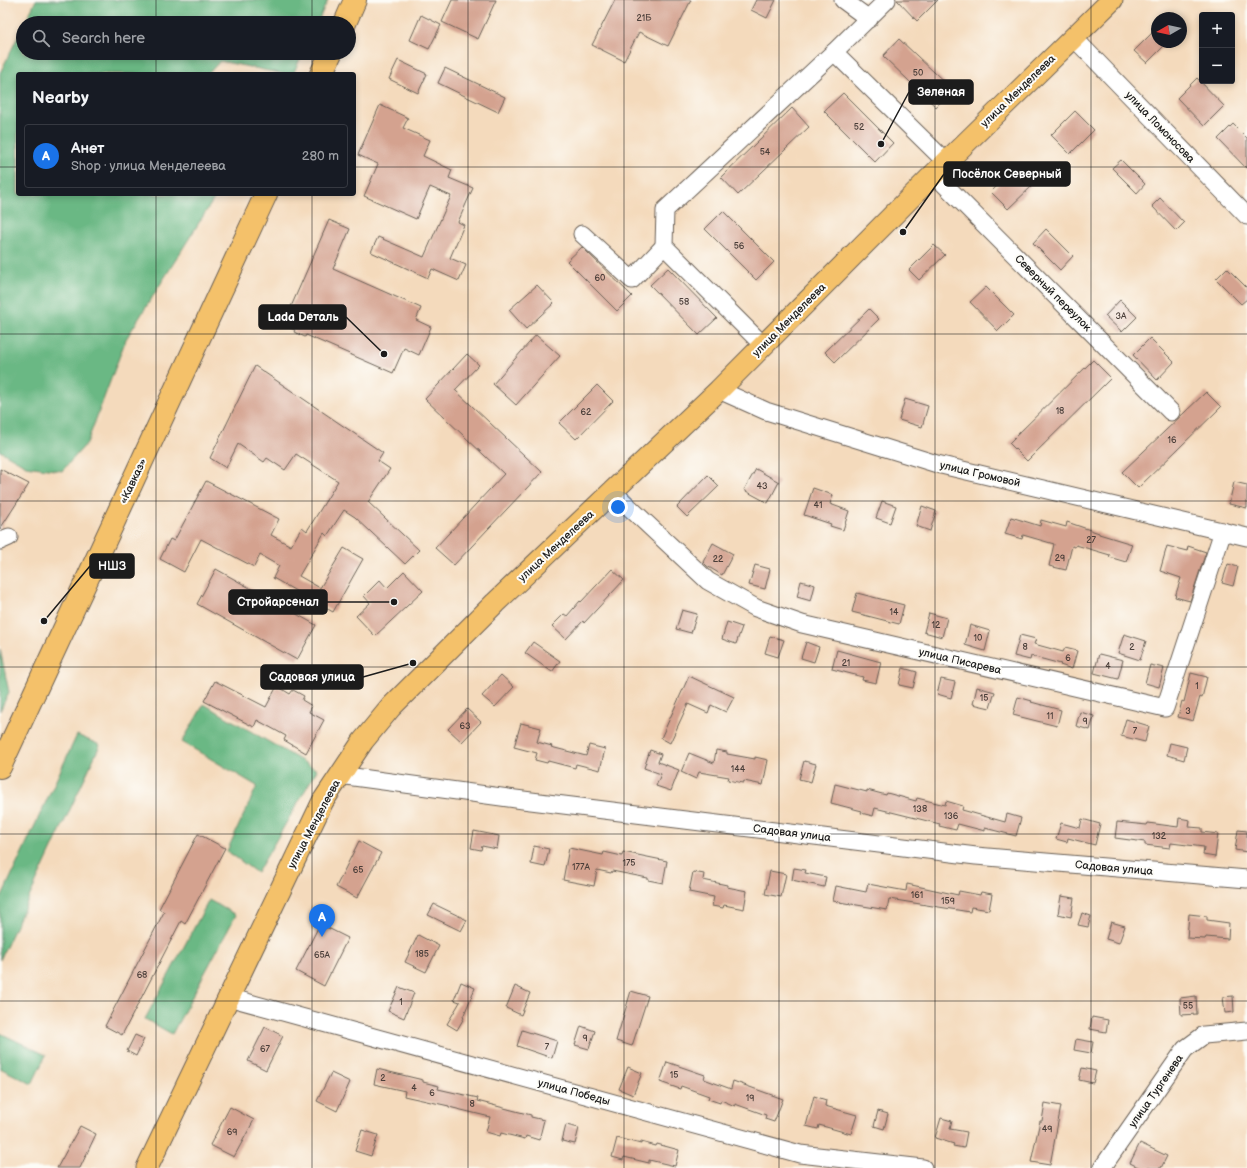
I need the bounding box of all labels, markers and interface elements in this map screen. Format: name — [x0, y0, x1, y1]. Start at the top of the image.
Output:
north arrow — [1151, 12, 1187, 48]
map controls — [1199, 12, 1235, 84]
button: + — [1199, 12, 1235, 48]
house number: 21Б — [637, 13, 652, 24]
search box — [16, 16, 356, 60]
icon: search — [30, 27, 52, 49]
text: Search here — [62, 29, 145, 48]
button: − — [1199, 48, 1235, 84]
street label: улица Менделеева — [978, 52, 1058, 130]
house number: 50 — [913, 68, 923, 79]
callout: Зеленая — [909, 80, 973, 104]
text: Зеленая — [917, 85, 965, 100]
text: Nearby — [32, 88, 89, 108]
street label: улица Ломоносова — [1122, 88, 1198, 166]
house number: 52 — [854, 122, 865, 133]
text: Анет — [71, 139, 104, 158]
house number: 54 — [760, 147, 771, 158]
text: A — [42, 148, 50, 164]
text: 280 m — [302, 148, 339, 164]
text: Shop · улица Менделеева — [71, 158, 226, 174]
callout: Посёлок Северный — [944, 162, 1070, 186]
text: Посёлок Северный — [952, 167, 1062, 182]
house number: 56 — [734, 241, 745, 252]
street label: Северный переулок — [1012, 252, 1094, 334]
house number: 60 — [595, 273, 605, 284]
street label: улица Менделеева — [750, 280, 829, 359]
house number: 58 — [679, 297, 689, 308]
callout: Lada Dеталь — [259, 305, 346, 329]
text: Lada Dеталь — [267, 310, 339, 325]
house number: 3А — [1116, 311, 1127, 322]
house number: 18 — [1056, 406, 1064, 417]
house number: 62 — [581, 407, 592, 418]
house number: 16 — [1168, 435, 1177, 446]
street label: «Кавказ» — [117, 456, 149, 506]
street label: улица Громовой — [938, 458, 1022, 490]
house number: 43 — [756, 481, 768, 492]
your location — [608, 497, 628, 517]
house number: 41 — [814, 500, 822, 511]
street label: улица Менделеева — [516, 507, 597, 584]
house number: 27 — [1086, 535, 1096, 546]
house number: 29 — [1055, 553, 1065, 564]
callout: НШЗ — [90, 554, 134, 578]
house number: 22 — [713, 554, 724, 565]
text: НШЗ — [98, 559, 127, 574]
callout: Стройарсенал — [229, 590, 327, 614]
text: Стройарсенал — [237, 595, 319, 610]
house number: 14 — [890, 607, 899, 618]
house number: 12 — [932, 620, 941, 631]
house number: 10 — [974, 633, 982, 644]
house number: 8 — [1022, 642, 1028, 653]
house number: 2 — [1129, 642, 1135, 653]
street label: улица Писарева — [917, 645, 1003, 677]
house number: 6 — [1065, 653, 1071, 664]
house number: 21 — [842, 658, 850, 669]
house number: 4 — [1105, 661, 1111, 672]
callout: Садовая улица — [261, 665, 363, 689]
text: Садовая улица — [269, 670, 356, 685]
house number: 1 — [1195, 681, 1199, 692]
house number: 15 — [980, 693, 988, 704]
house number: 3 — [1185, 706, 1191, 717]
house number: 11 — [1047, 711, 1053, 722]
house number: 9 — [1082, 716, 1088, 727]
house number: 63 — [459, 721, 471, 732]
house number: 7 — [1133, 726, 1138, 737]
house number: 144 — [731, 764, 746, 775]
street label: улица Менделеева — [285, 777, 343, 871]
house number: 138 — [913, 804, 927, 815]
house number: 136 — [944, 811, 959, 822]
street label: Садовая улица — [752, 822, 832, 844]
house number: 132 — [1152, 831, 1167, 842]
house number: 175 — [622, 858, 636, 869]
street label: Садовая улица — [1075, 858, 1154, 878]
house number: 177А — [572, 862, 590, 873]
house number: 65 — [353, 865, 363, 876]
house number: 161 — [911, 890, 923, 901]
house number: 159 — [941, 896, 955, 907]
pin: A — [309, 904, 335, 937]
house number: 185 — [415, 949, 429, 960]
house number: 65А — [314, 950, 331, 961]
house number: 68 — [137, 970, 147, 981]
house number: 1 — [399, 997, 403, 1008]
house number: 55 — [1183, 1001, 1193, 1012]
house number: 9 — [582, 1033, 588, 1044]
house number: 7 — [545, 1042, 550, 1053]
house number: 67 — [260, 1044, 271, 1055]
street label: улица Тургенева — [1126, 1052, 1186, 1130]
house number: 15 — [670, 1070, 678, 1081]
house number: 2 — [380, 1073, 386, 1084]
street label: улица Победы — [537, 1076, 612, 1108]
house number: 4 — [411, 1083, 417, 1094]
house number: 6 — [429, 1088, 435, 1099]
house number: 19 — [746, 1093, 754, 1104]
house number: 8 — [469, 1099, 475, 1110]
house number: 49 — [1042, 1124, 1052, 1135]
house number: 69 — [227, 1127, 237, 1138]

